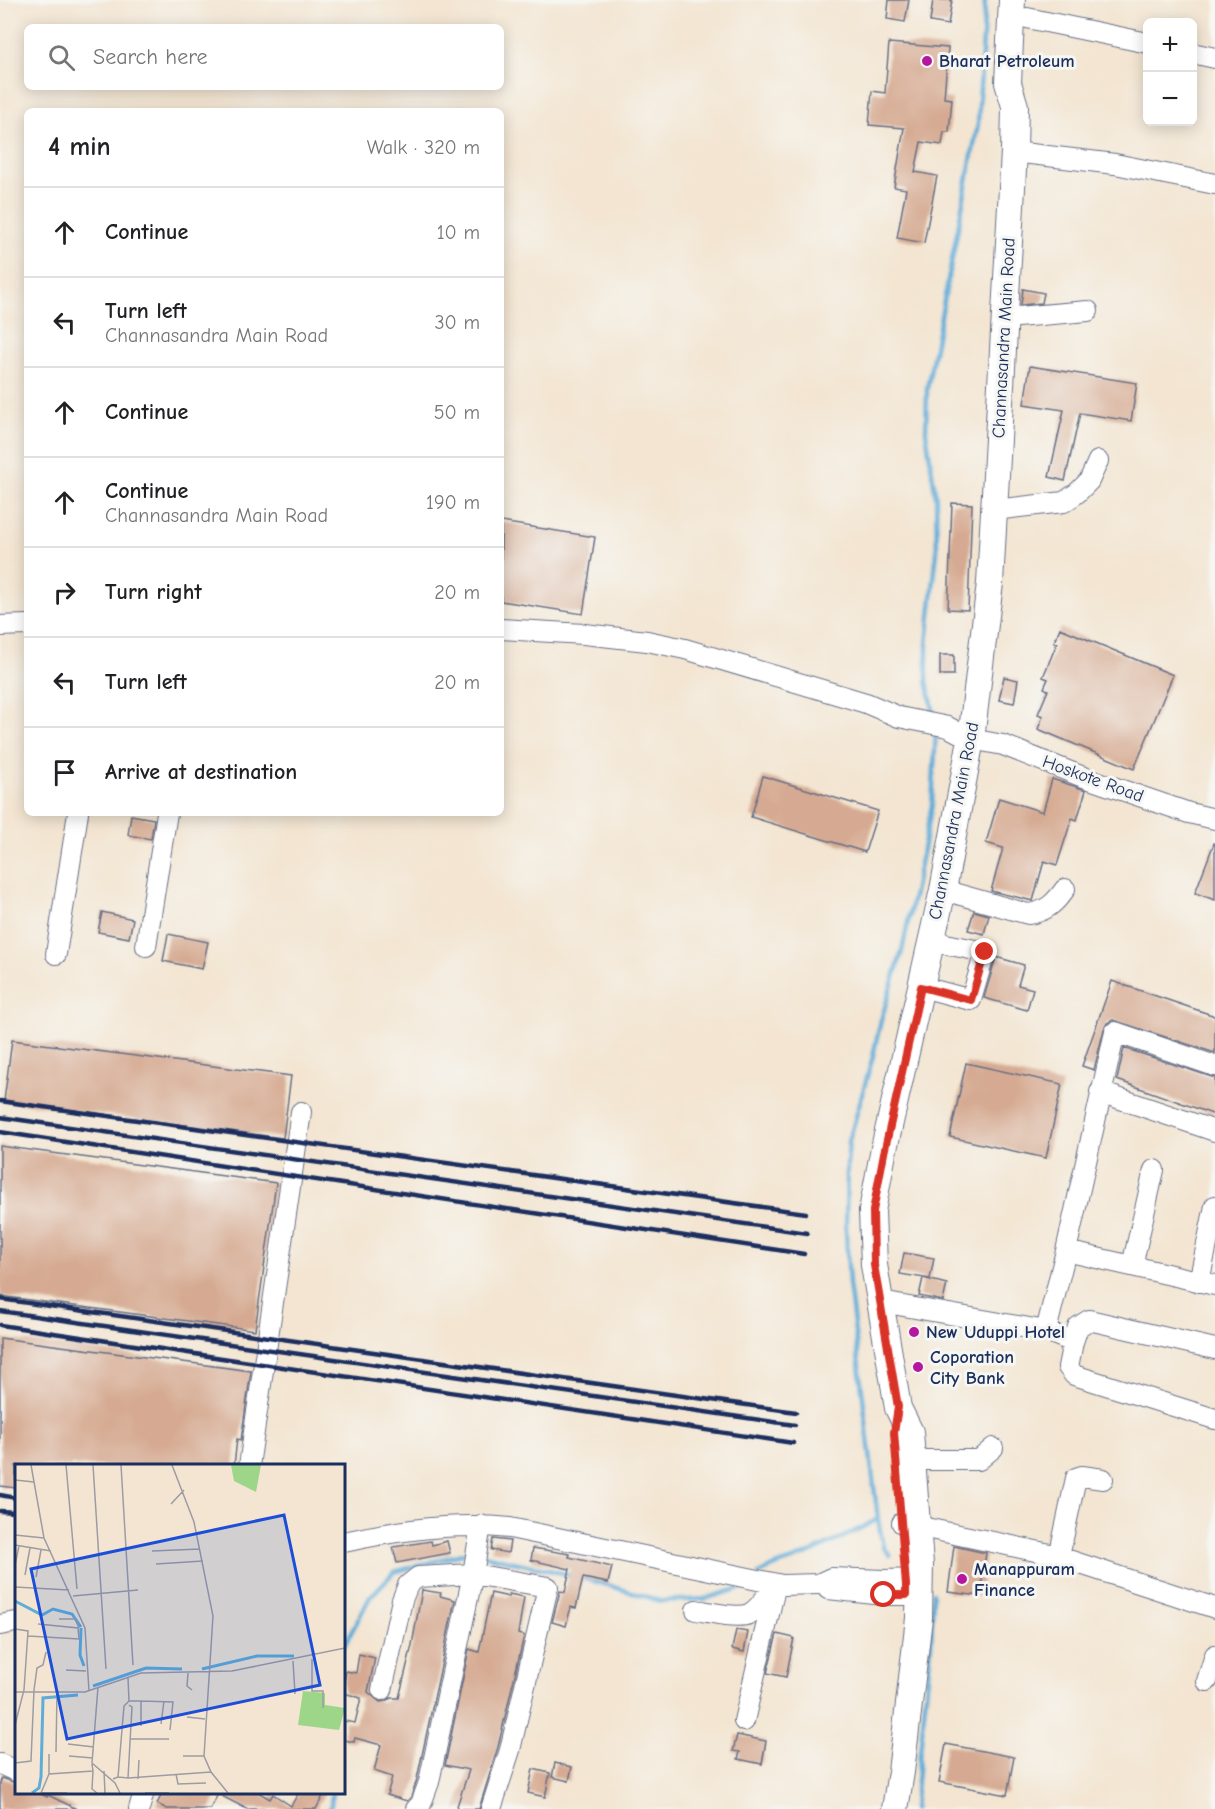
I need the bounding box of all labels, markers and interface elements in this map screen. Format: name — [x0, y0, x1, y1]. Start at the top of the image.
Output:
map controls — [1143, 18, 1197, 126]
button: + — [1143, 18, 1197, 72]
search box — [24, 24, 504, 90]
icon: search — [45, 41, 78, 74]
text: Search here — [93, 44, 208, 70]
place label: Bharat Petroleum — [939, 51, 1075, 72]
marker: Bharat Petroleum — [920, 54, 934, 68]
button: − — [1143, 72, 1197, 126]
text: 4 min — [48, 132, 111, 162]
text: Walk · 320 m — [367, 136, 480, 159]
icon: ahead — [48, 216, 81, 249]
text: Continue — [105, 219, 188, 245]
text: 10 m — [437, 221, 480, 244]
street label: Channasandra Main Road — [988, 237, 1020, 439]
text: Turn left — [105, 298, 187, 324]
icon: left — [48, 306, 81, 339]
text: 30 m — [434, 311, 480, 334]
text: Channasandra Main Road — [105, 324, 328, 347]
icon: ahead — [48, 396, 81, 429]
text: Continue — [105, 399, 188, 425]
text: 50 m — [434, 401, 480, 424]
text: Continue — [105, 478, 188, 504]
icon: ahead — [48, 486, 81, 519]
text: 190 m — [426, 491, 480, 514]
text: Channasandra Main Road — [105, 504, 328, 527]
icon: right — [48, 576, 81, 609]
text: Turn right — [105, 579, 202, 605]
text: 20 m — [434, 581, 480, 604]
icon: left — [48, 666, 81, 699]
text: Turn left — [105, 669, 187, 695]
text: 20 m — [434, 671, 480, 694]
street label: Channasandra Main Road — [925, 720, 983, 922]
street label: Hoskote Road — [1040, 751, 1146, 807]
icon: arrive — [48, 756, 81, 789]
text: Arrive at destination — [105, 759, 297, 785]
route end — [971, 938, 997, 964]
place label: New Uduppi Hotel — [926, 1322, 1065, 1343]
marker: New Uduppi Hotel — [907, 1325, 921, 1339]
place label: Coporation City Bank — [930, 1347, 1014, 1389]
marker: Coporation City Bank — [911, 1360, 925, 1374]
inset map — [15, 1464, 345, 1794]
place label: Manappuram Finance — [974, 1559, 1075, 1601]
marker: Manappuram Finance — [955, 1572, 969, 1586]
route start — [870, 1581, 896, 1607]

